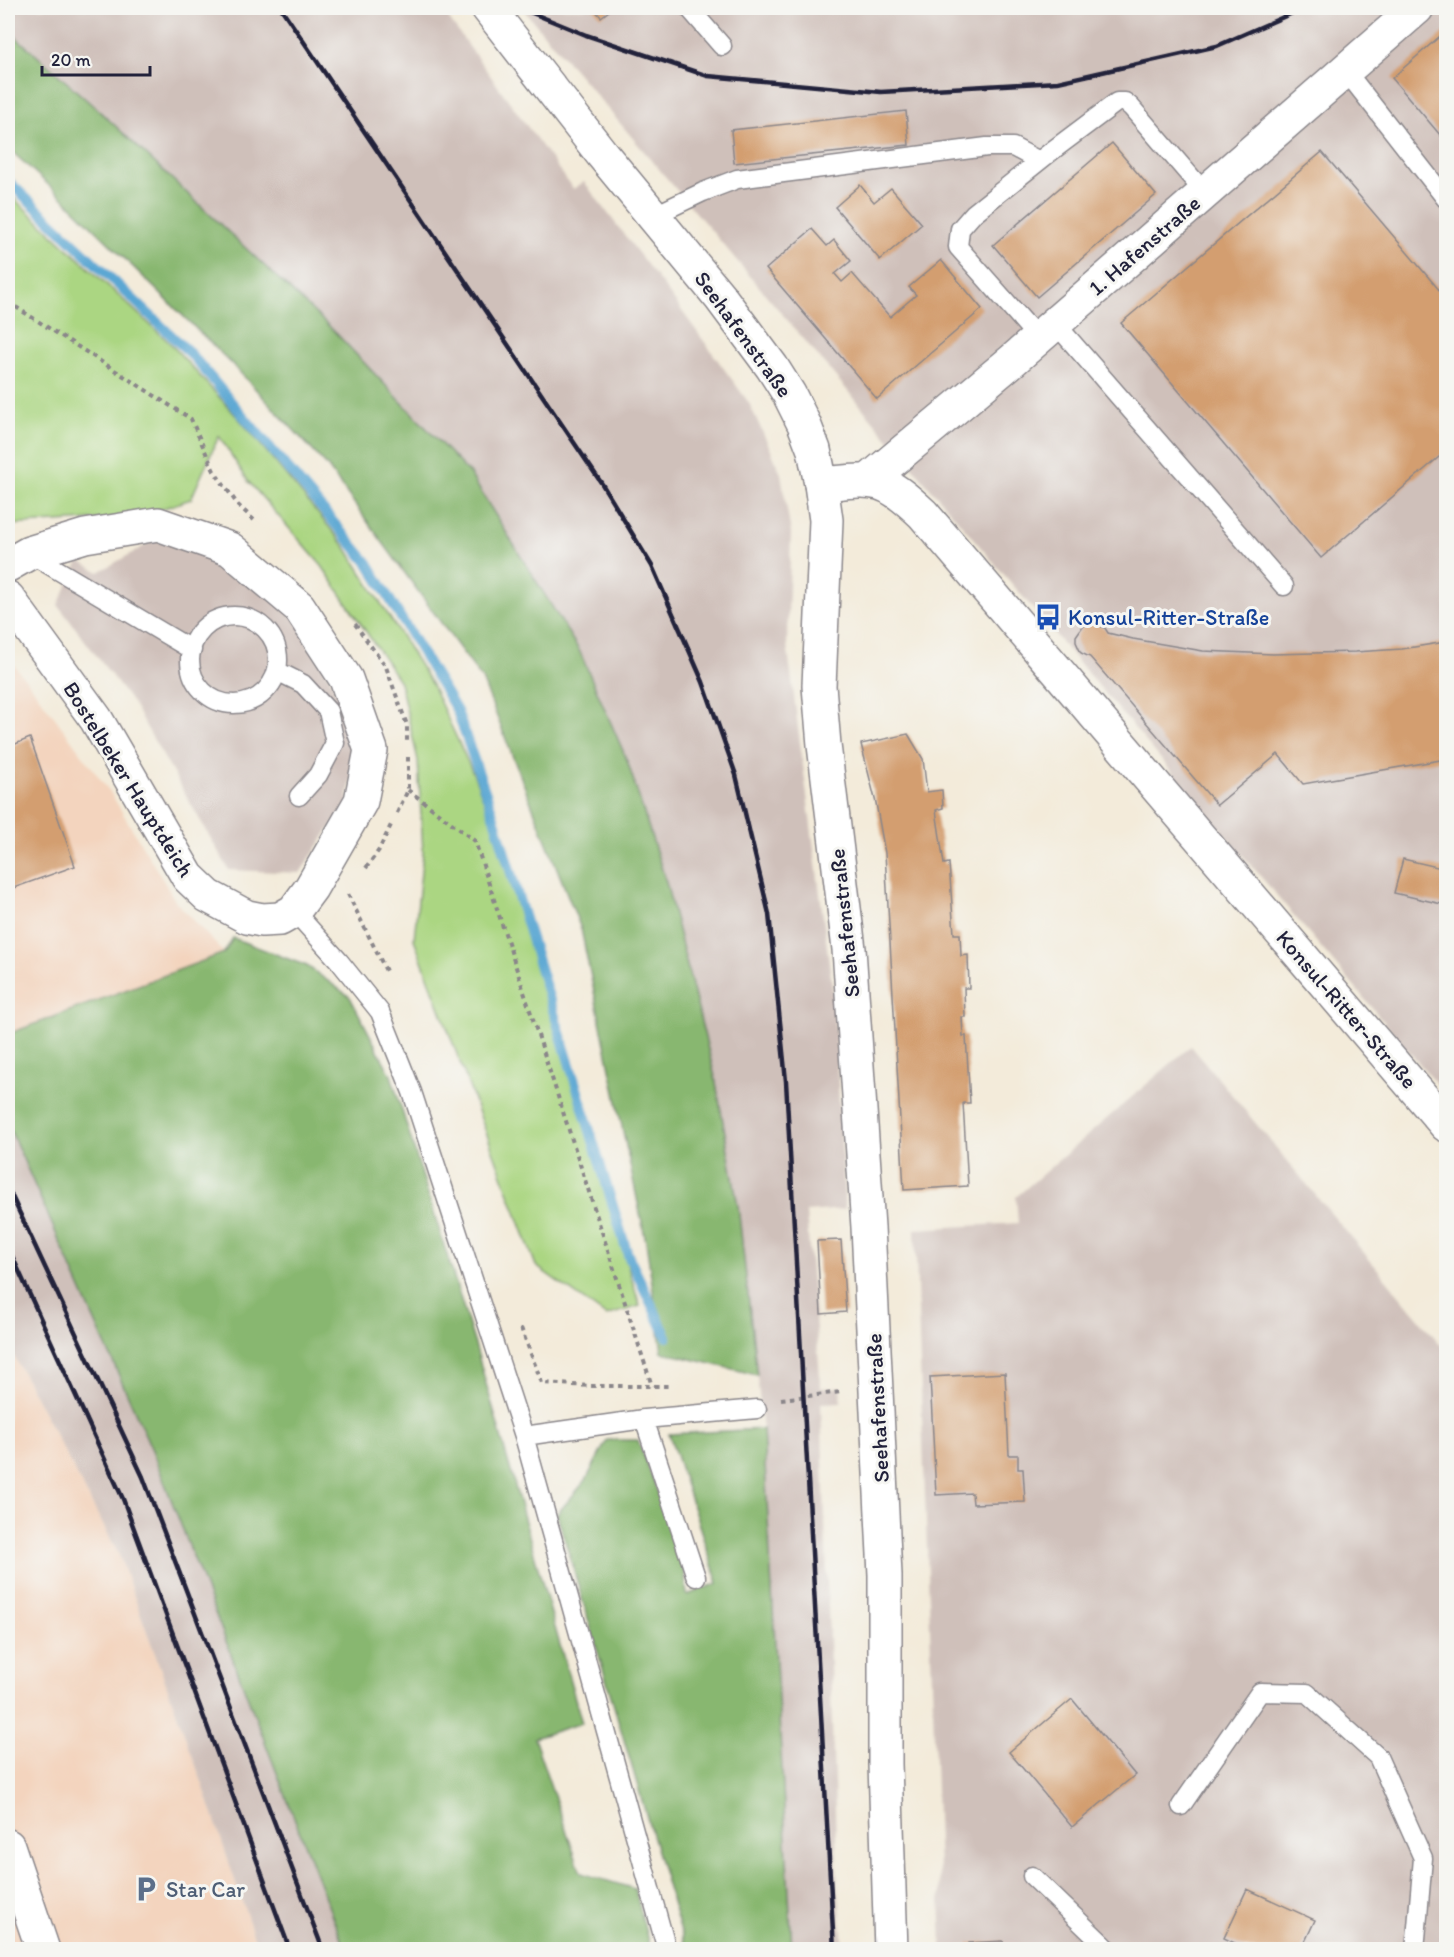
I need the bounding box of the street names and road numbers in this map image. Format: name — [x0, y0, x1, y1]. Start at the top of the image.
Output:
street label: 1. Hafenstraße — [1083, 189, 1206, 301]
street label: Seehafenstraße — [689, 266, 798, 403]
street label: Bostelbeker Hauptdeich — [57, 677, 200, 882]
street label: Seehafenstraße — [823, 847, 866, 999]
street label: Konsul-Ritter-Straße — [1270, 925, 1423, 1094]
street label: Seehafenstraße — [860, 1333, 895, 1483]

